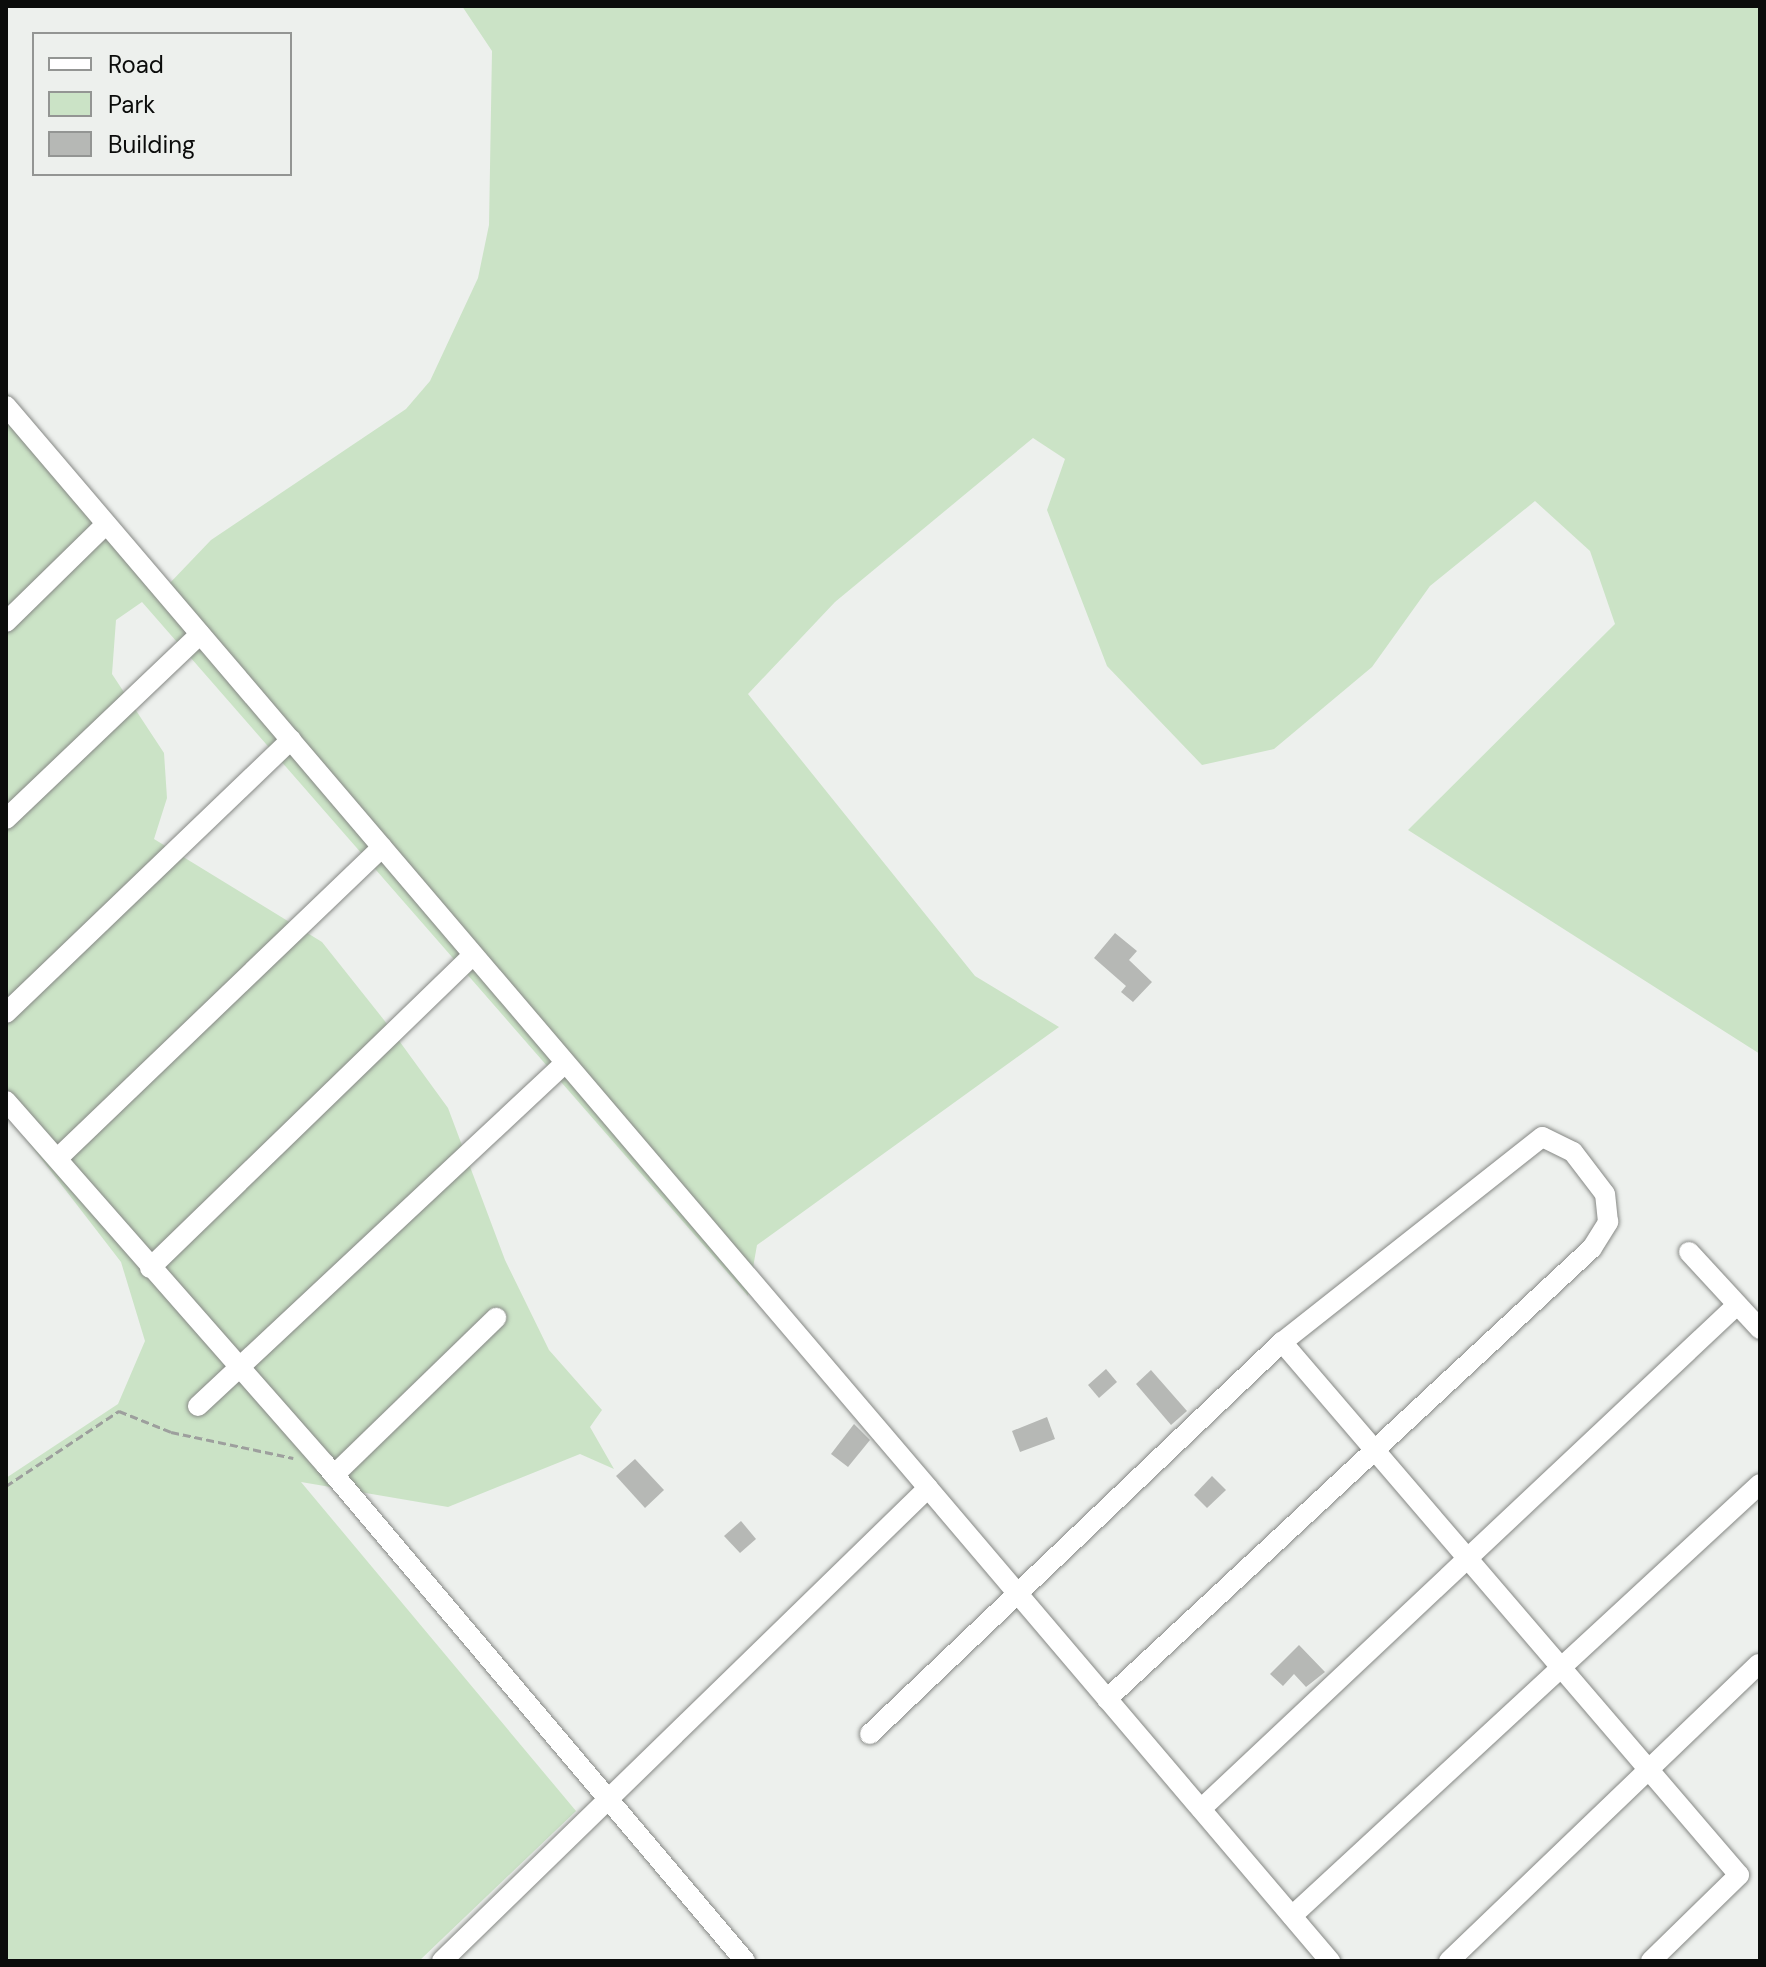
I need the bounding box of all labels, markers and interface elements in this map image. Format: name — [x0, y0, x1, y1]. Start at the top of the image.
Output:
legend — [32, 32, 292, 176]
text: Road — [108, 49, 164, 80]
text: Park — [108, 89, 155, 120]
text: Building — [108, 129, 195, 160]

